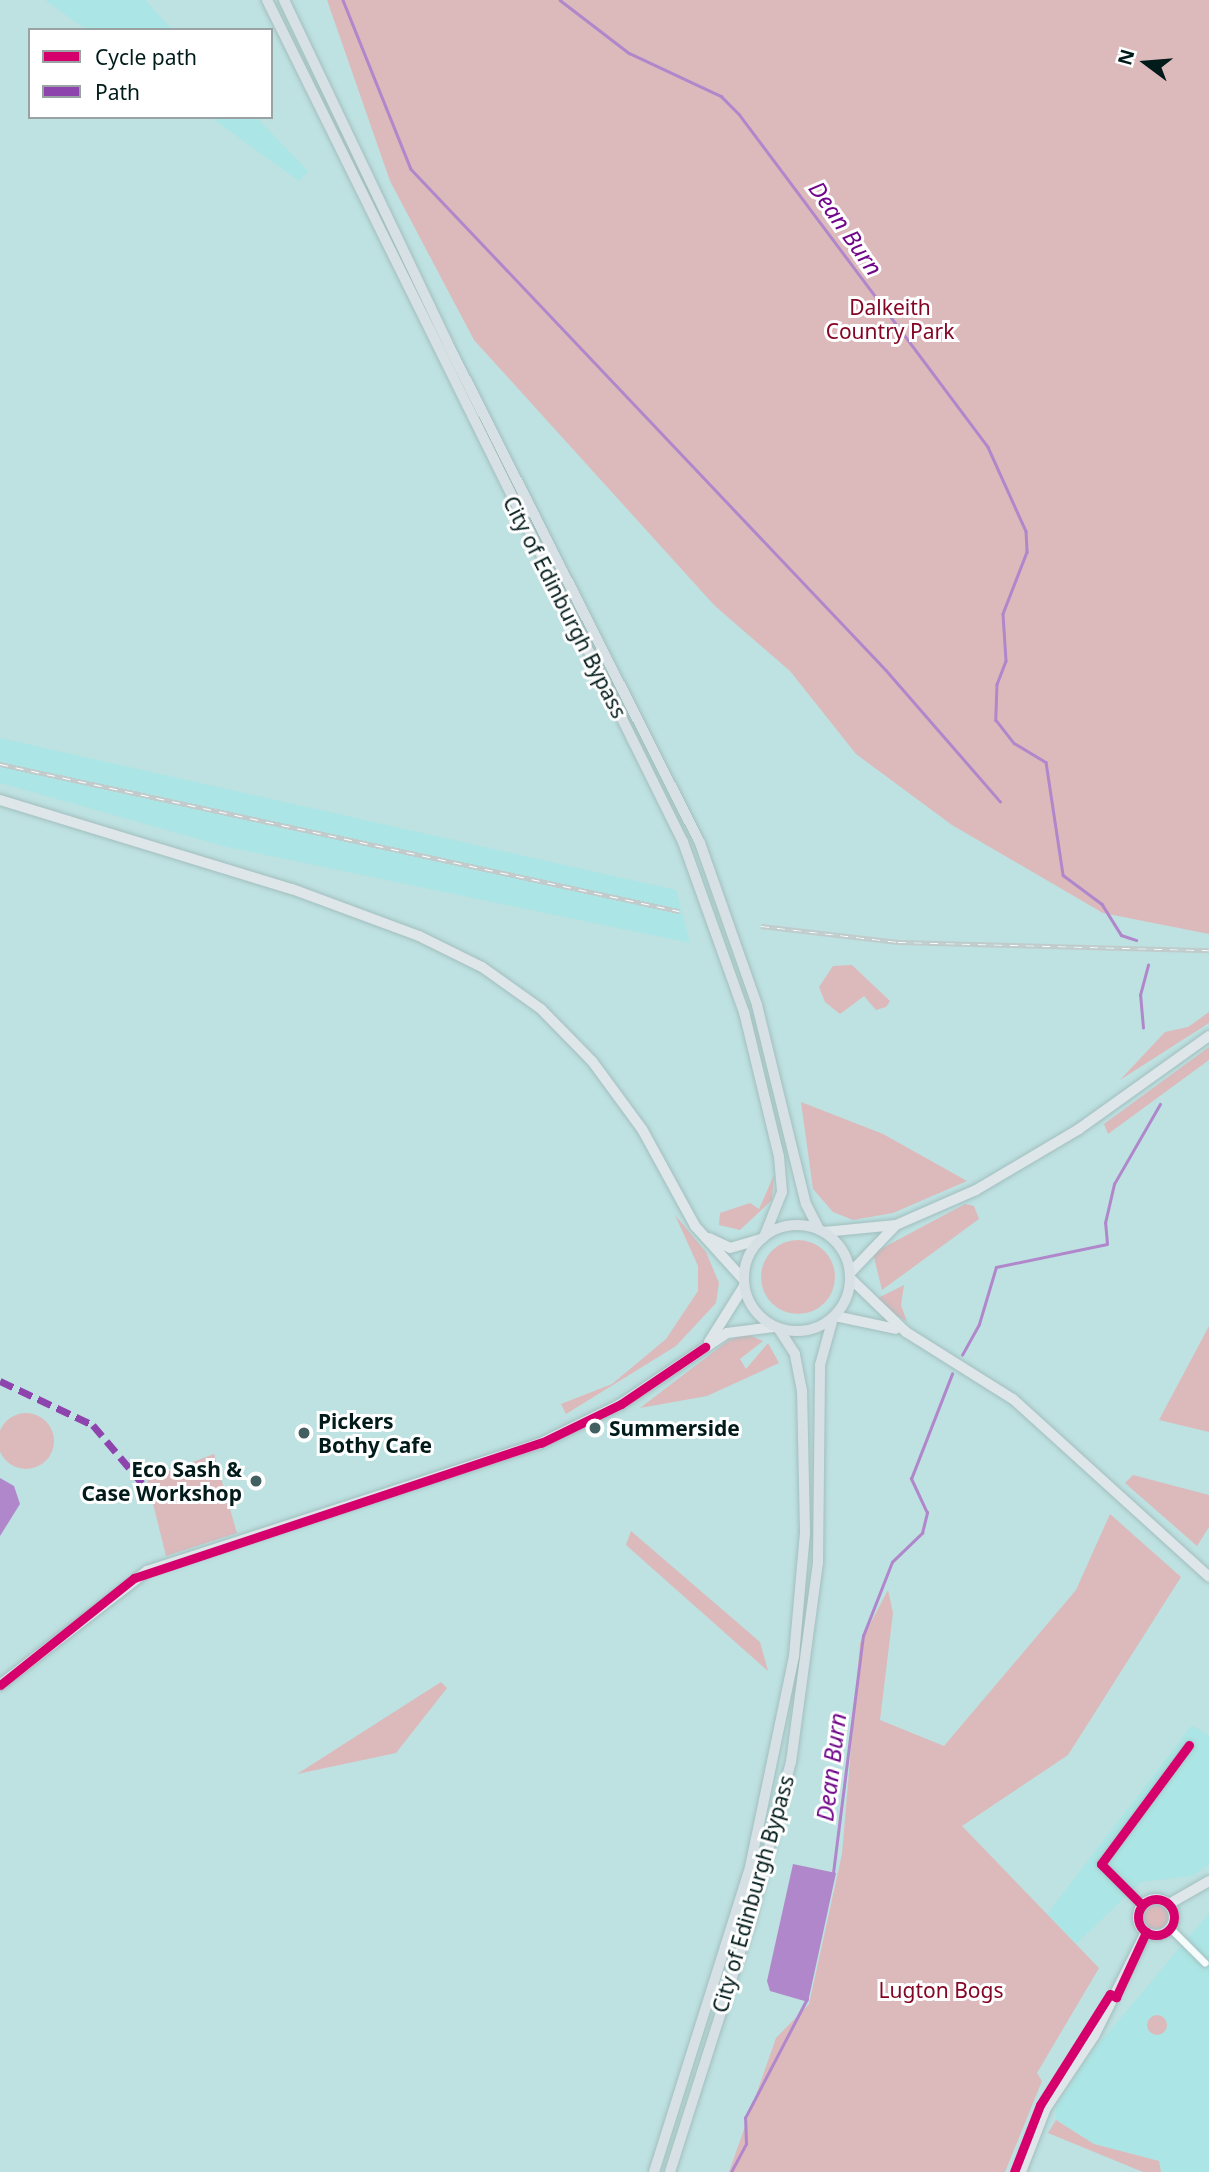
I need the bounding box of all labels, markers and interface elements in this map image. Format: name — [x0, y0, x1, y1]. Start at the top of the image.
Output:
legend — [28, 28, 273, 119]
north arrow — [1111, 28, 1181, 98]
text: Cycle path — [95, 43, 197, 71]
text: N — [1111, 46, 1140, 68]
text: Path — [95, 78, 140, 106]
water label: Dean Burn — [804, 176, 888, 280]
park label: Dalkeith Country Park — [826, 294, 954, 344]
street label: City of Edinburgh Bypass — [498, 492, 632, 722]
place label: Pickers Bothy Cafe — [318, 1408, 432, 1458]
place label: Summerside — [609, 1415, 740, 1441]
marker: Summerside — [587, 1420, 603, 1436]
marker: Pickers Bothy Cafe — [296, 1425, 312, 1441]
place label: Eco Sash & Case Workshop — [81, 1456, 242, 1506]
marker: Eco Sash & Case Workshop — [248, 1473, 264, 1489]
water label: Dean Burn — [811, 1711, 851, 1823]
street label: City of Edinburgh Bypass — [707, 1772, 799, 2016]
park label: Lugton Bogs — [879, 1977, 1003, 2003]

